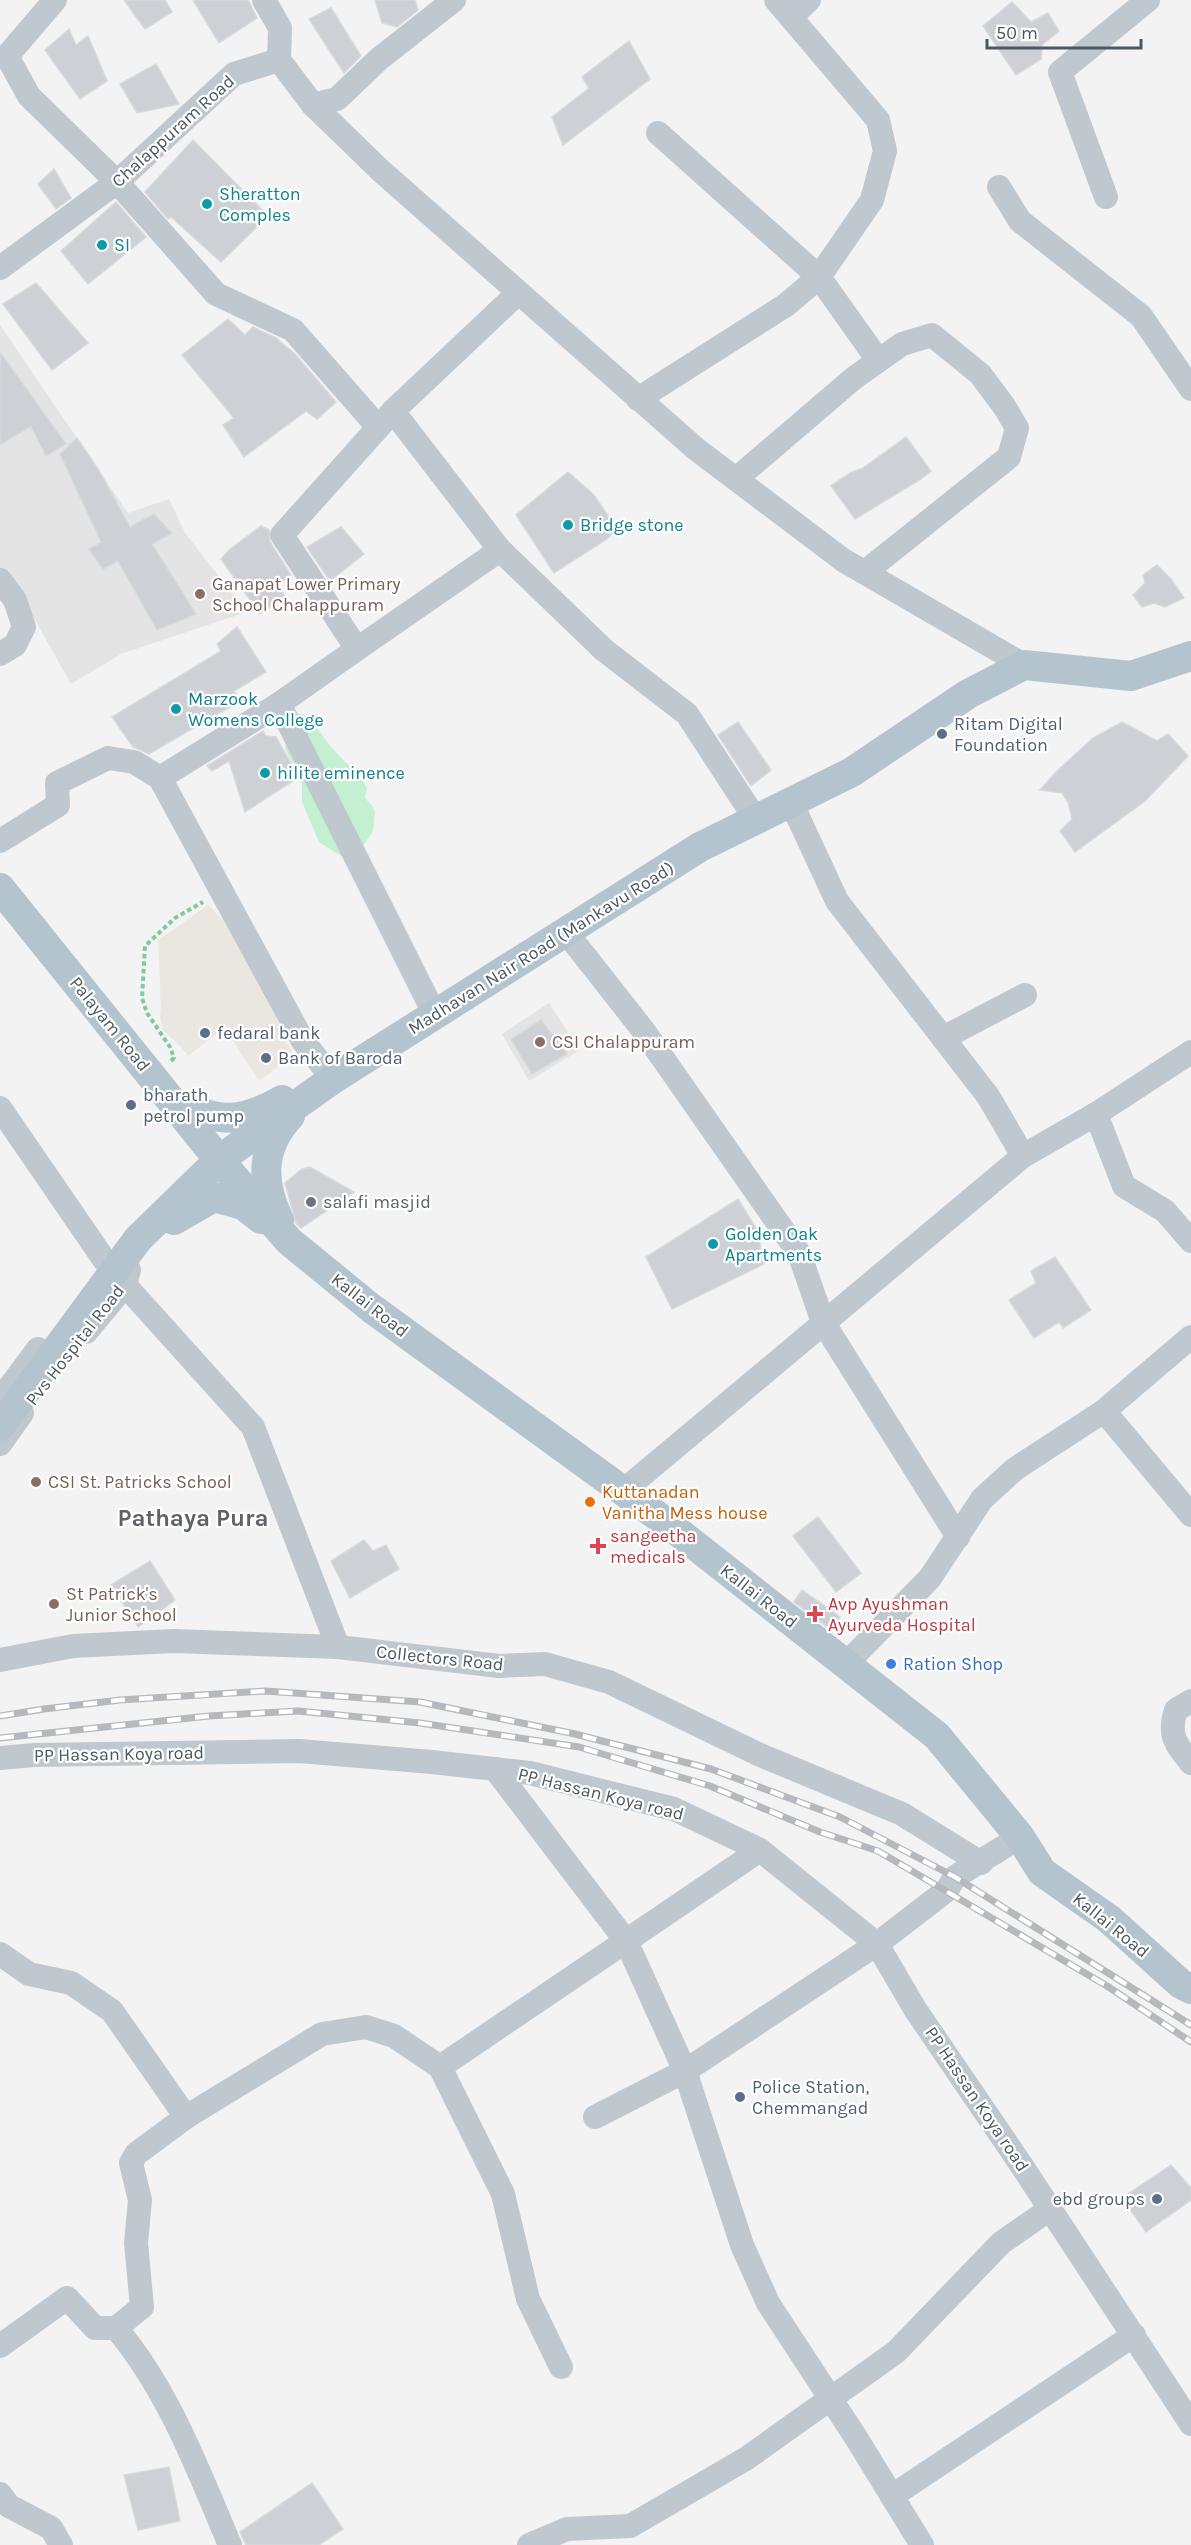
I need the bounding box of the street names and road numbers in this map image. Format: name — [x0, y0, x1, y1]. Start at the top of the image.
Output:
street label: Chalappuram Road — [107, 70, 239, 192]
street label: Madhavan Nair Road (Mankavu Road) — [404, 857, 678, 1039]
street label: Palayam Road — [65, 972, 155, 1076]
street label: Kallai Road — [327, 1268, 413, 1342]
street label: Pvs Hospital Road — [21, 1280, 129, 1410]
street label: Kallai Road — [716, 1559, 802, 1633]
street label: Collectors Road — [375, 1640, 505, 1676]
street label: PP Hassan Koya road — [34, 1742, 204, 1766]
street label: PP Hassan Koya road — [516, 1763, 686, 1825]
street label: Kallai Road — [1068, 1888, 1154, 1962]
street label: PP Hassan Koya road — [920, 2022, 1034, 2176]

